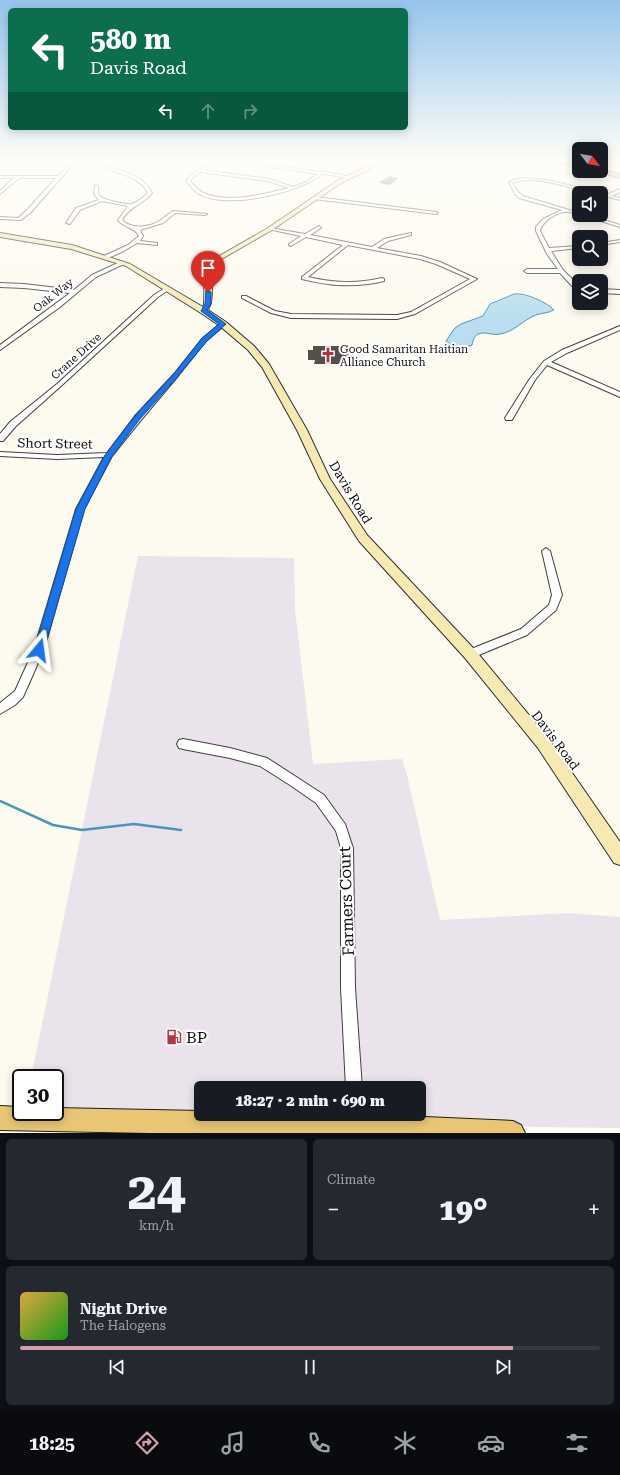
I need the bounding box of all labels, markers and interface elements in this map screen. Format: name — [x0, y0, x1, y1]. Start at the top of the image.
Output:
text: 580 m — [90, 23, 171, 56]
icon: left — [24, 24, 76, 76]
text: Davis Road — [90, 57, 187, 78]
icon: left — [155, 100, 177, 122]
icon: ahead — [197, 100, 219, 122]
icon: right — [239, 100, 261, 122]
north arrow — [572, 142, 608, 178]
map controls — [572, 142, 608, 310]
button: sound — [572, 186, 608, 222]
button: search — [572, 230, 608, 266]
pin — [191, 251, 225, 292]
icon: arrive — [197, 257, 219, 279]
button: layers — [572, 274, 608, 310]
street label: Oak Way — [31, 275, 76, 315]
street label: Crane Drive — [49, 330, 104, 382]
place label: Good Samaritan Haitian Alliance Church — [340, 343, 468, 369]
church icon: Good Samaritan Haitian Alliance Church — [319, 346, 337, 364]
street label: Short Street — [17, 435, 93, 452]
street label: Davis Road — [326, 458, 375, 527]
position arrow — [18, 629, 60, 671]
street label: Davis Road — [529, 708, 583, 773]
street label: Farmers Court — [335, 846, 358, 956]
fuel station icon: BP — [165, 1028, 183, 1046]
place label: BP — [186, 1028, 207, 1047]
speed limit sign: 30 — [12, 1069, 64, 1121]
text: 18:27 · 2 min · 690 m — [235, 1092, 385, 1110]
text: 24 — [127, 1161, 186, 1222]
text: Climate — [327, 1172, 375, 1187]
text: 19° — [439, 1192, 488, 1227]
text: − — [327, 1197, 339, 1222]
text: + — [588, 1197, 600, 1222]
text: km/h — [139, 1218, 174, 1233]
text: Night Drive — [80, 1300, 167, 1318]
text: The Halogens — [80, 1318, 166, 1333]
icon: previous — [106, 1356, 128, 1378]
icon: pause — [299, 1356, 321, 1378]
icon: next — [492, 1356, 514, 1378]
icon: directions — [133, 1429, 161, 1457]
icon: music — [219, 1429, 247, 1457]
icon: phone — [305, 1429, 333, 1457]
icon: climate — [391, 1429, 419, 1457]
icon: car — [477, 1429, 505, 1457]
icon: filters — [563, 1429, 591, 1457]
text: 18:25 — [29, 1433, 75, 1454]

